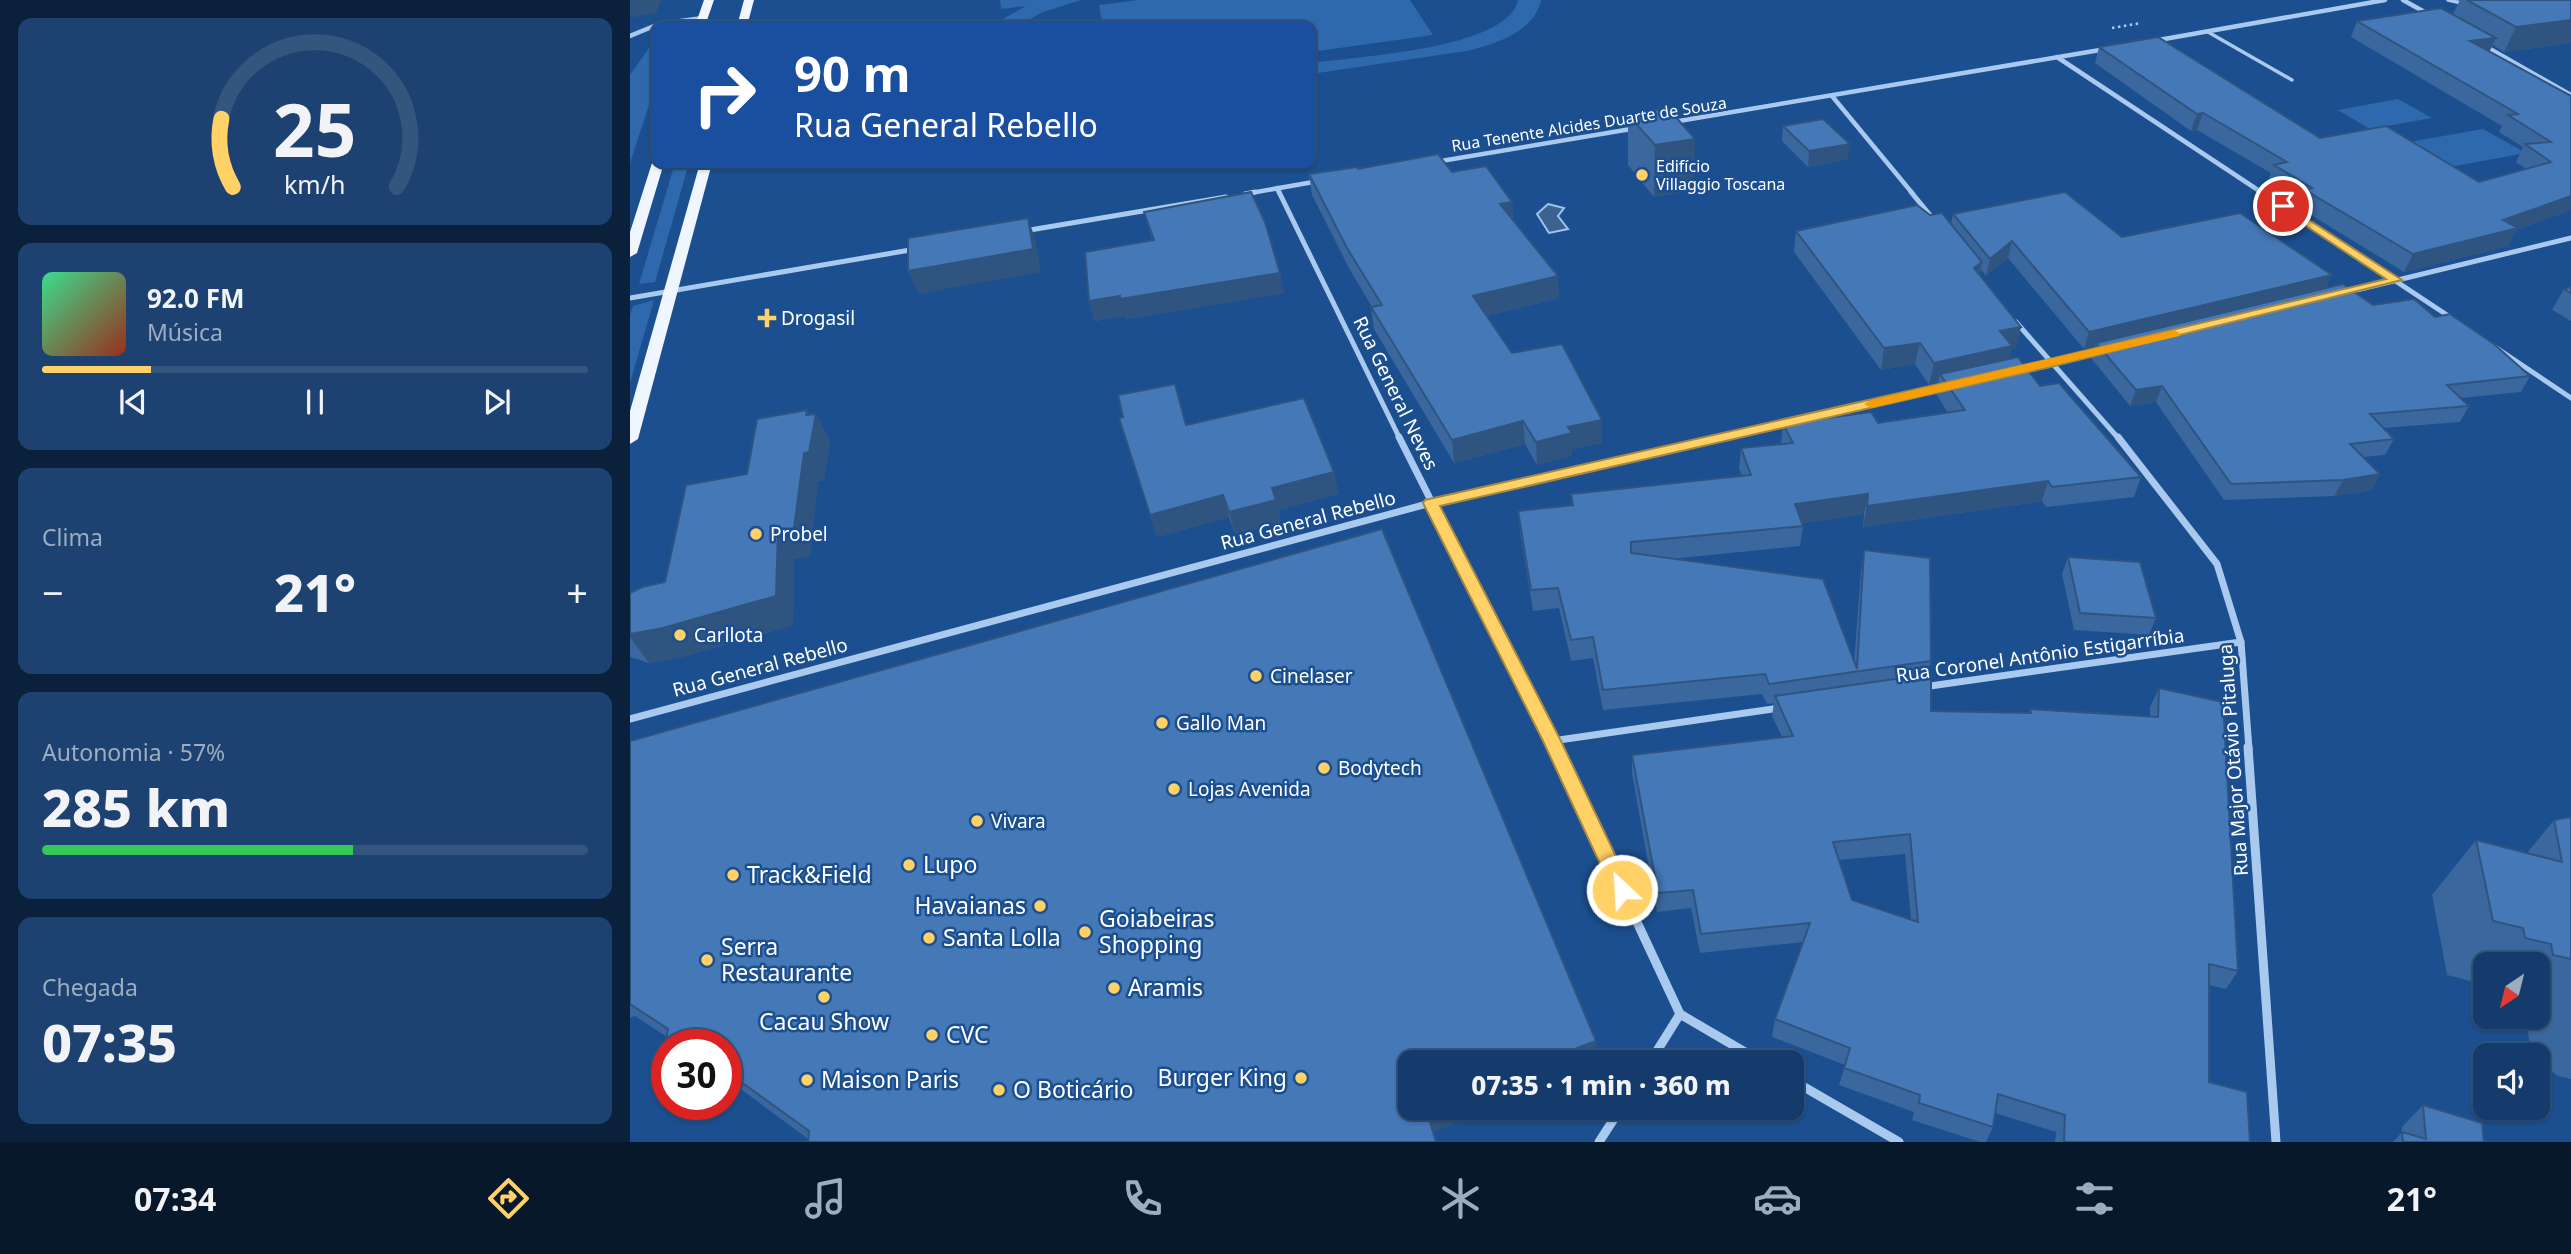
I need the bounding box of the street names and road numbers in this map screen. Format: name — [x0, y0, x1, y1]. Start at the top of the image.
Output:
street label: Rua Tenente Alcides Duarte de Souza — [1450, 91, 1728, 157]
street label: Rua General Neves — [1347, 312, 1445, 474]
street label: Rua General Rebello — [1218, 484, 1398, 556]
street label: Rua Coronel Antônio Estigarríbia — [1894, 622, 2186, 688]
street label: Rua General Rebello — [670, 631, 850, 703]
street label: Rua Major Otávio Pitaluga — [2212, 643, 2254, 877]

